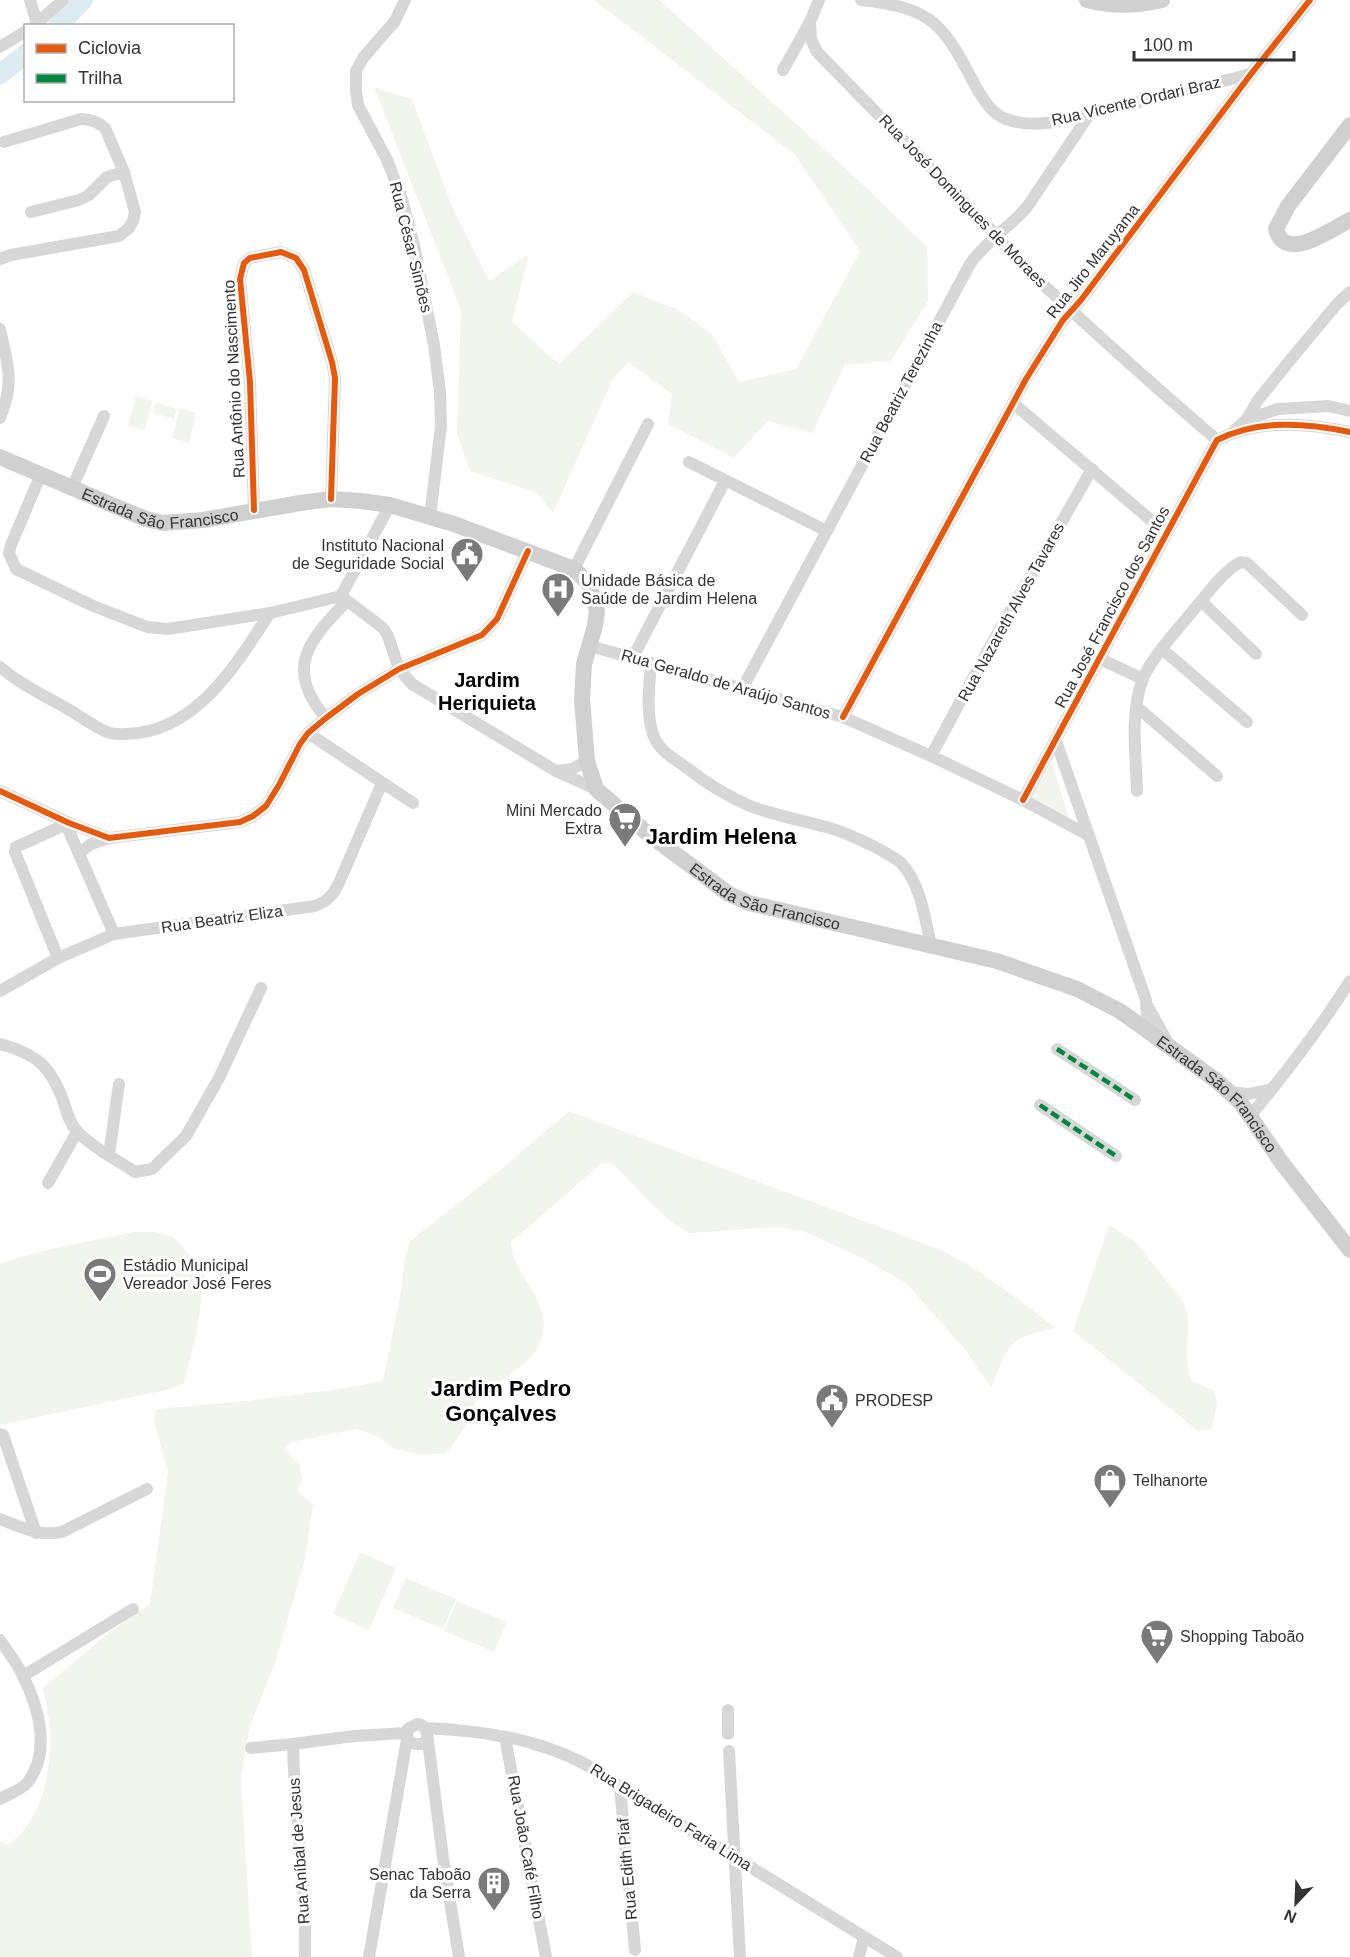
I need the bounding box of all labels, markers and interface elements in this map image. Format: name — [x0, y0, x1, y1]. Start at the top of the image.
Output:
legend — [24, 24, 234, 102]
scale bar — [1134, 24, 1294, 62]
text: 100 m — [1143, 35, 1193, 55]
text: Ciclovia — [78, 38, 142, 58]
text: Trilha — [78, 68, 123, 88]
street label: Rua Vicente Ordari Braz — [1050, 73, 1222, 129]
street label: Rua José Domingues de Moraes — [876, 111, 1050, 291]
street label: Rua César Simões — [387, 180, 435, 314]
street label: Rua Jiro Maruyama — [1043, 201, 1143, 321]
street label: Rua Antônio do Nascimento — [220, 279, 248, 478]
street label: Rua Beatriz Terezinha — [857, 319, 945, 465]
street label: Estrada São Francisco — [79, 485, 240, 532]
street label: Rua José Francisco dos Santos — [1051, 503, 1173, 711]
street label: Rua Nazareth Alves Tavares — [955, 520, 1067, 704]
public building icon: Instituto Nacional de Seguridade Social — [449, 536, 485, 583]
place label: Instituto Nacional de Seguridade Social — [292, 537, 444, 572]
hospital icon: Unidade Básica de Saúde de Jardim Helena — [540, 571, 576, 618]
place label: Unidade Básica de Saúde de Jardim Helena — [581, 572, 757, 607]
street label: Rua Geraldo de Araújo Santos — [619, 646, 833, 722]
district label: Jardim Heriquieta — [438, 669, 537, 714]
supermarket icon: Mini Mercado Extra — [607, 801, 643, 848]
place label: Mini Mercado Extra — [506, 802, 602, 837]
district label: Jardim Helena — [646, 824, 797, 849]
street label: Estrada São Francisco — [687, 859, 842, 933]
street label: Rua Beatriz Eliza — [160, 902, 284, 936]
street label: Estrada São Francisco — [1154, 1032, 1281, 1155]
sports icon: Estádio Municipal Vereador José Feres — [82, 1256, 118, 1303]
place label: Estádio Municipal Vereador José Feres — [123, 1257, 272, 1292]
district label: Jardim Pedro Gonçalves — [431, 1376, 571, 1426]
public building icon: PRODESP — [814, 1382, 850, 1429]
place label: PRODESP — [855, 1392, 933, 1409]
shop icon: Telhanorte — [1092, 1462, 1128, 1509]
place label: Telhanorte — [1133, 1472, 1208, 1489]
supermarket icon: Shopping Taboão — [1139, 1618, 1175, 1665]
place label: Shopping Taboão — [1180, 1628, 1304, 1645]
street label: Rua Brigadeiro Faria Lima — [587, 1760, 755, 1874]
street label: Rua João Café Filho — [505, 1774, 547, 1920]
street label: Rua Aníbal de Jesus — [285, 1777, 313, 1925]
street label: Rua Edith Piaf — [614, 1817, 640, 1921]
building icon: Senac Taboão da Serra — [476, 1865, 512, 1912]
place label: Senac Taboão da Serra — [369, 1866, 471, 1901]
north arrow — [1266, 1873, 1326, 1933]
text: N — [1282, 1906, 1299, 1926]

